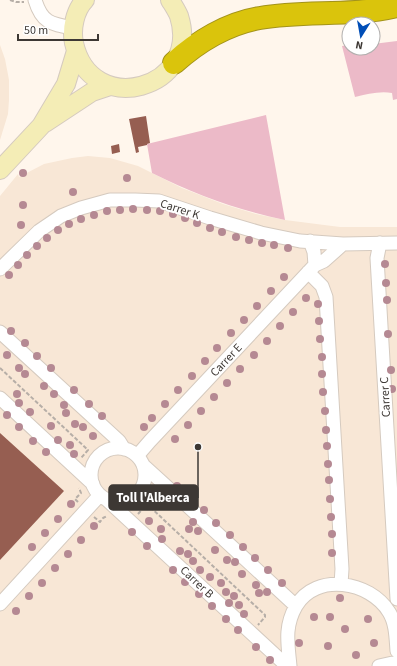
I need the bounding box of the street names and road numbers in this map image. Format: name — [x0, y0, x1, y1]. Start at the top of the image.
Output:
street label: Carrer K — [158, 195, 202, 224]
street label: Carrer E — [207, 340, 246, 381]
street label: Carrer C — [376, 376, 395, 418]
street label: Carrer B — [176, 562, 217, 602]

